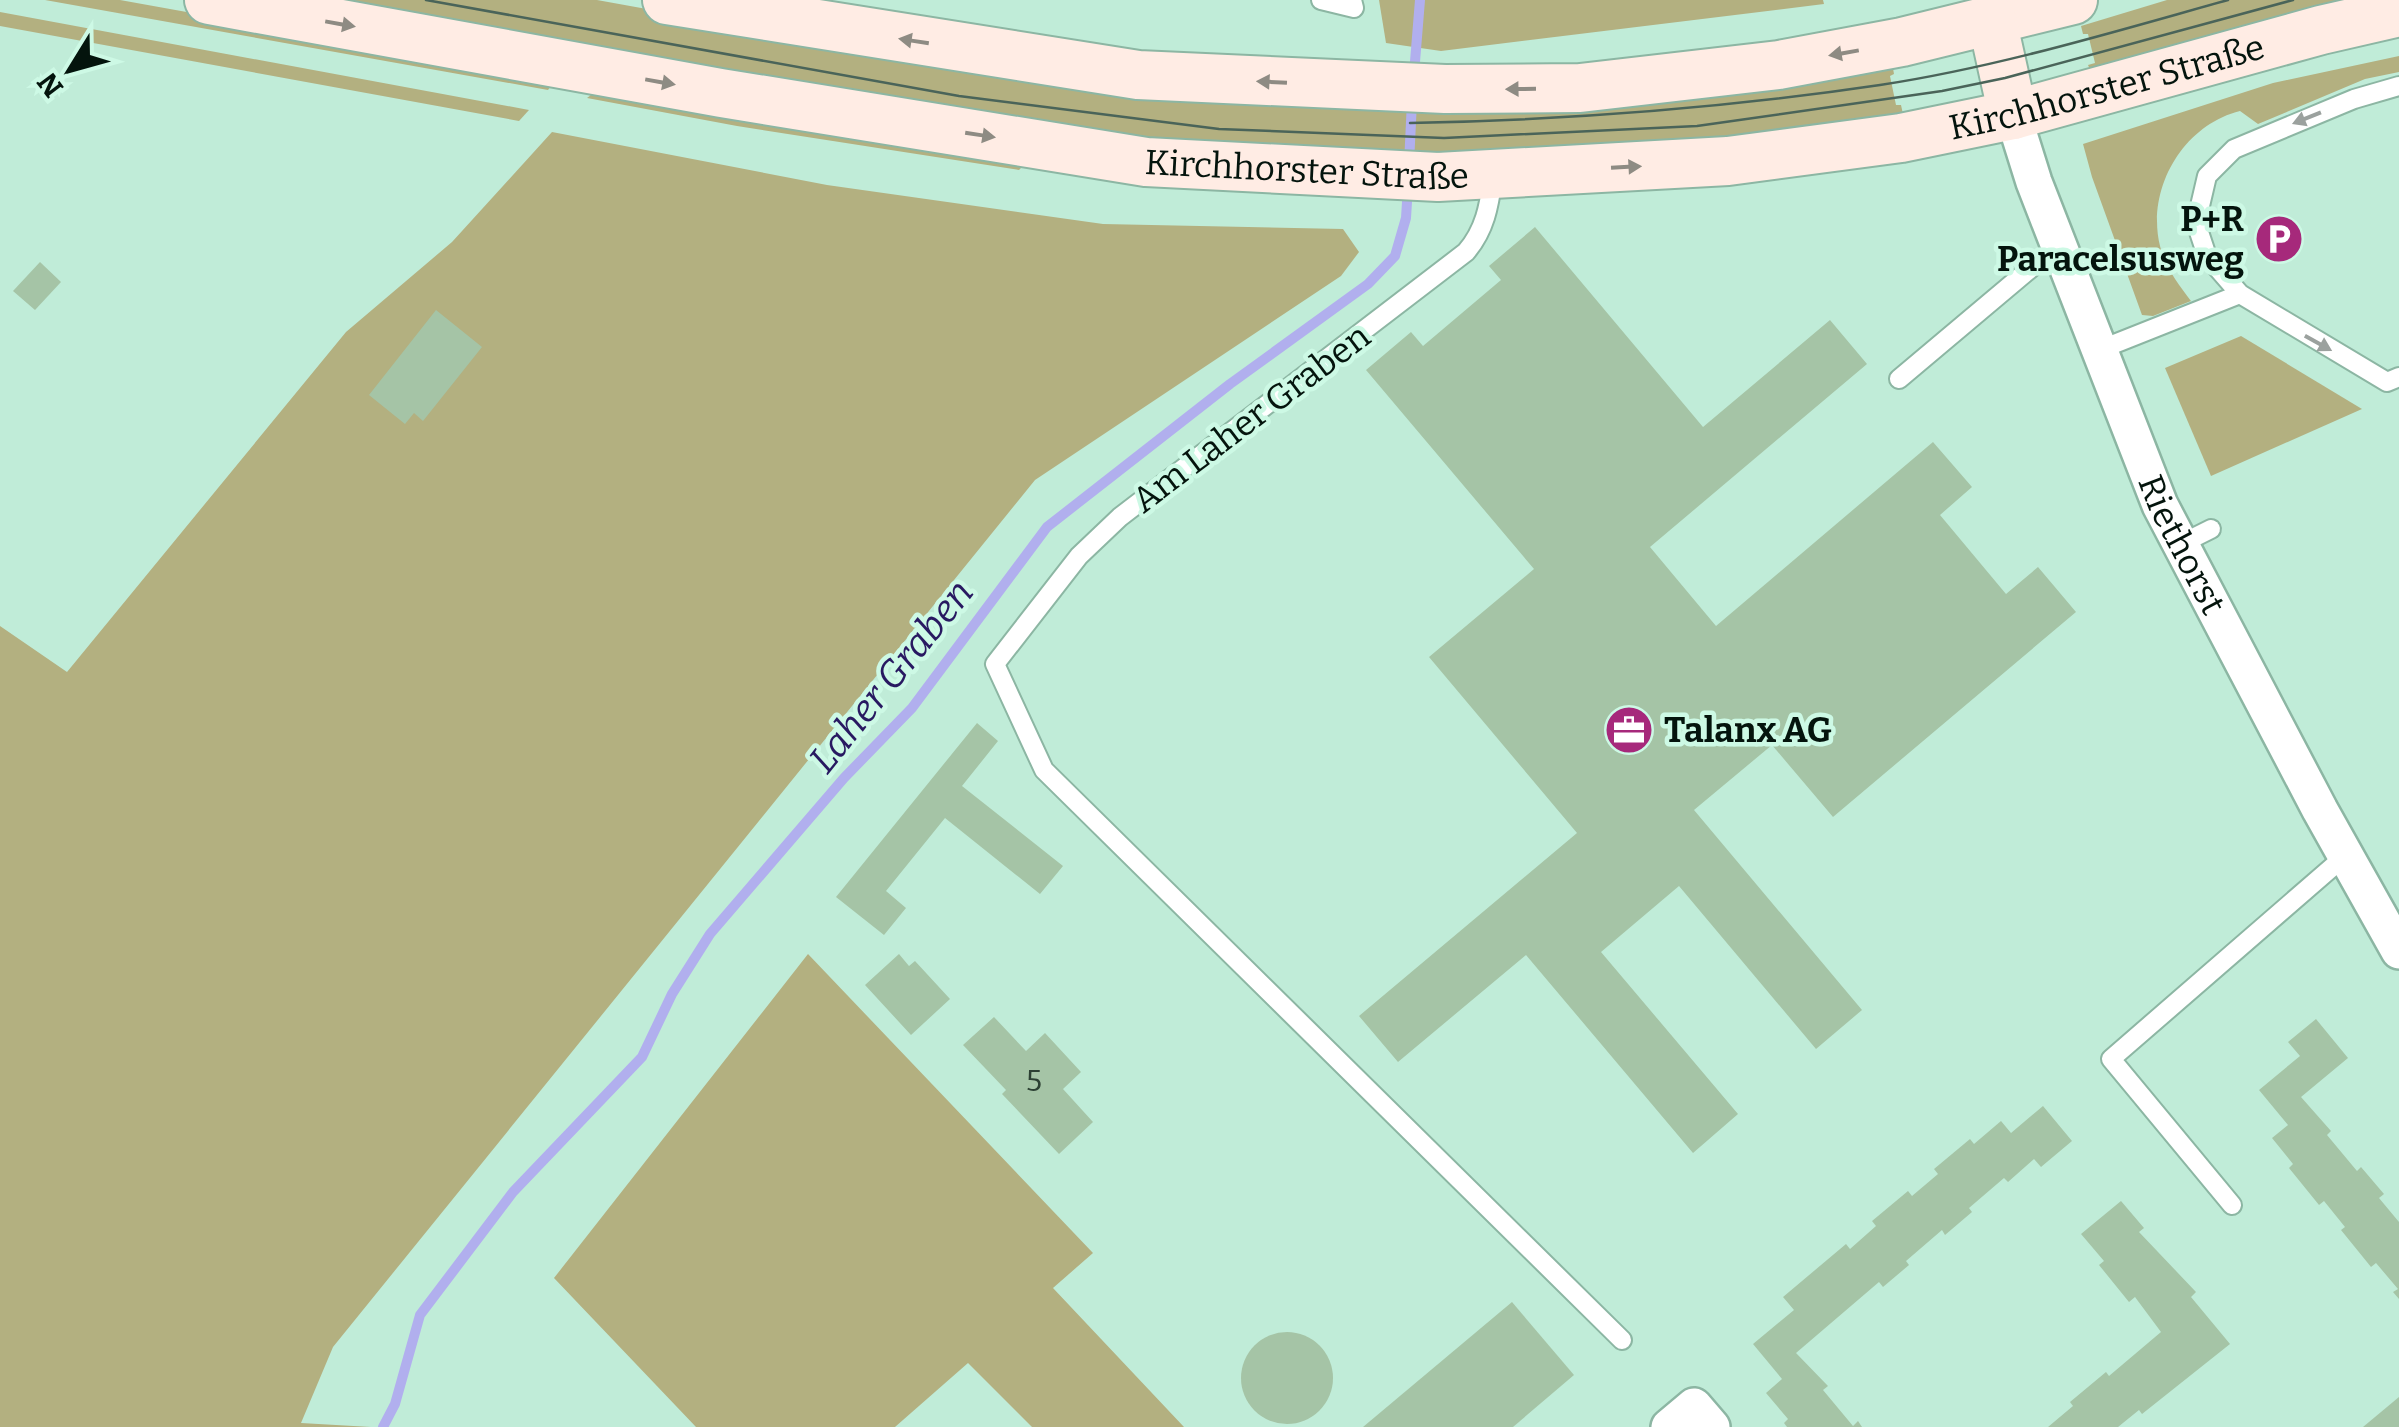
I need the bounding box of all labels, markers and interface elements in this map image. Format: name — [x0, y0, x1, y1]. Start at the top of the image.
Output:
one-way arrow — [325, 16, 356, 32]
north arrow — [20, 20, 120, 120]
street label: Kirchhorster Straße — [1945, 26, 2269, 149]
one-way arrow — [898, 33, 930, 48]
one-way arrow — [1828, 46, 1859, 61]
text: N — [31, 66, 70, 103]
one-way arrow — [1255, 74, 1287, 90]
one-way arrow — [644, 75, 676, 90]
one-way arrow — [1505, 81, 1537, 97]
one-way arrow — [2292, 110, 2322, 126]
one-way arrow — [965, 128, 996, 143]
street label: Kirchhorster Straße — [1144, 141, 1470, 199]
one-way arrow — [1611, 158, 1642, 174]
place label: P+R Paracelsusweg — [1997, 198, 2244, 280]
parking icon: P+R Paracelsusweg — [2253, 213, 2305, 265]
street label: Am Laher Graben — [1124, 315, 1378, 521]
one-way arrow — [2304, 333, 2332, 351]
street label: Riethorst — [2129, 469, 2235, 622]
water label: Laher Graben — [799, 570, 983, 782]
office icon: Talanx AG — [1603, 704, 1655, 756]
place label: Talanx AG — [1664, 709, 1832, 751]
house number: 5 — [1026, 1063, 1042, 1099]

